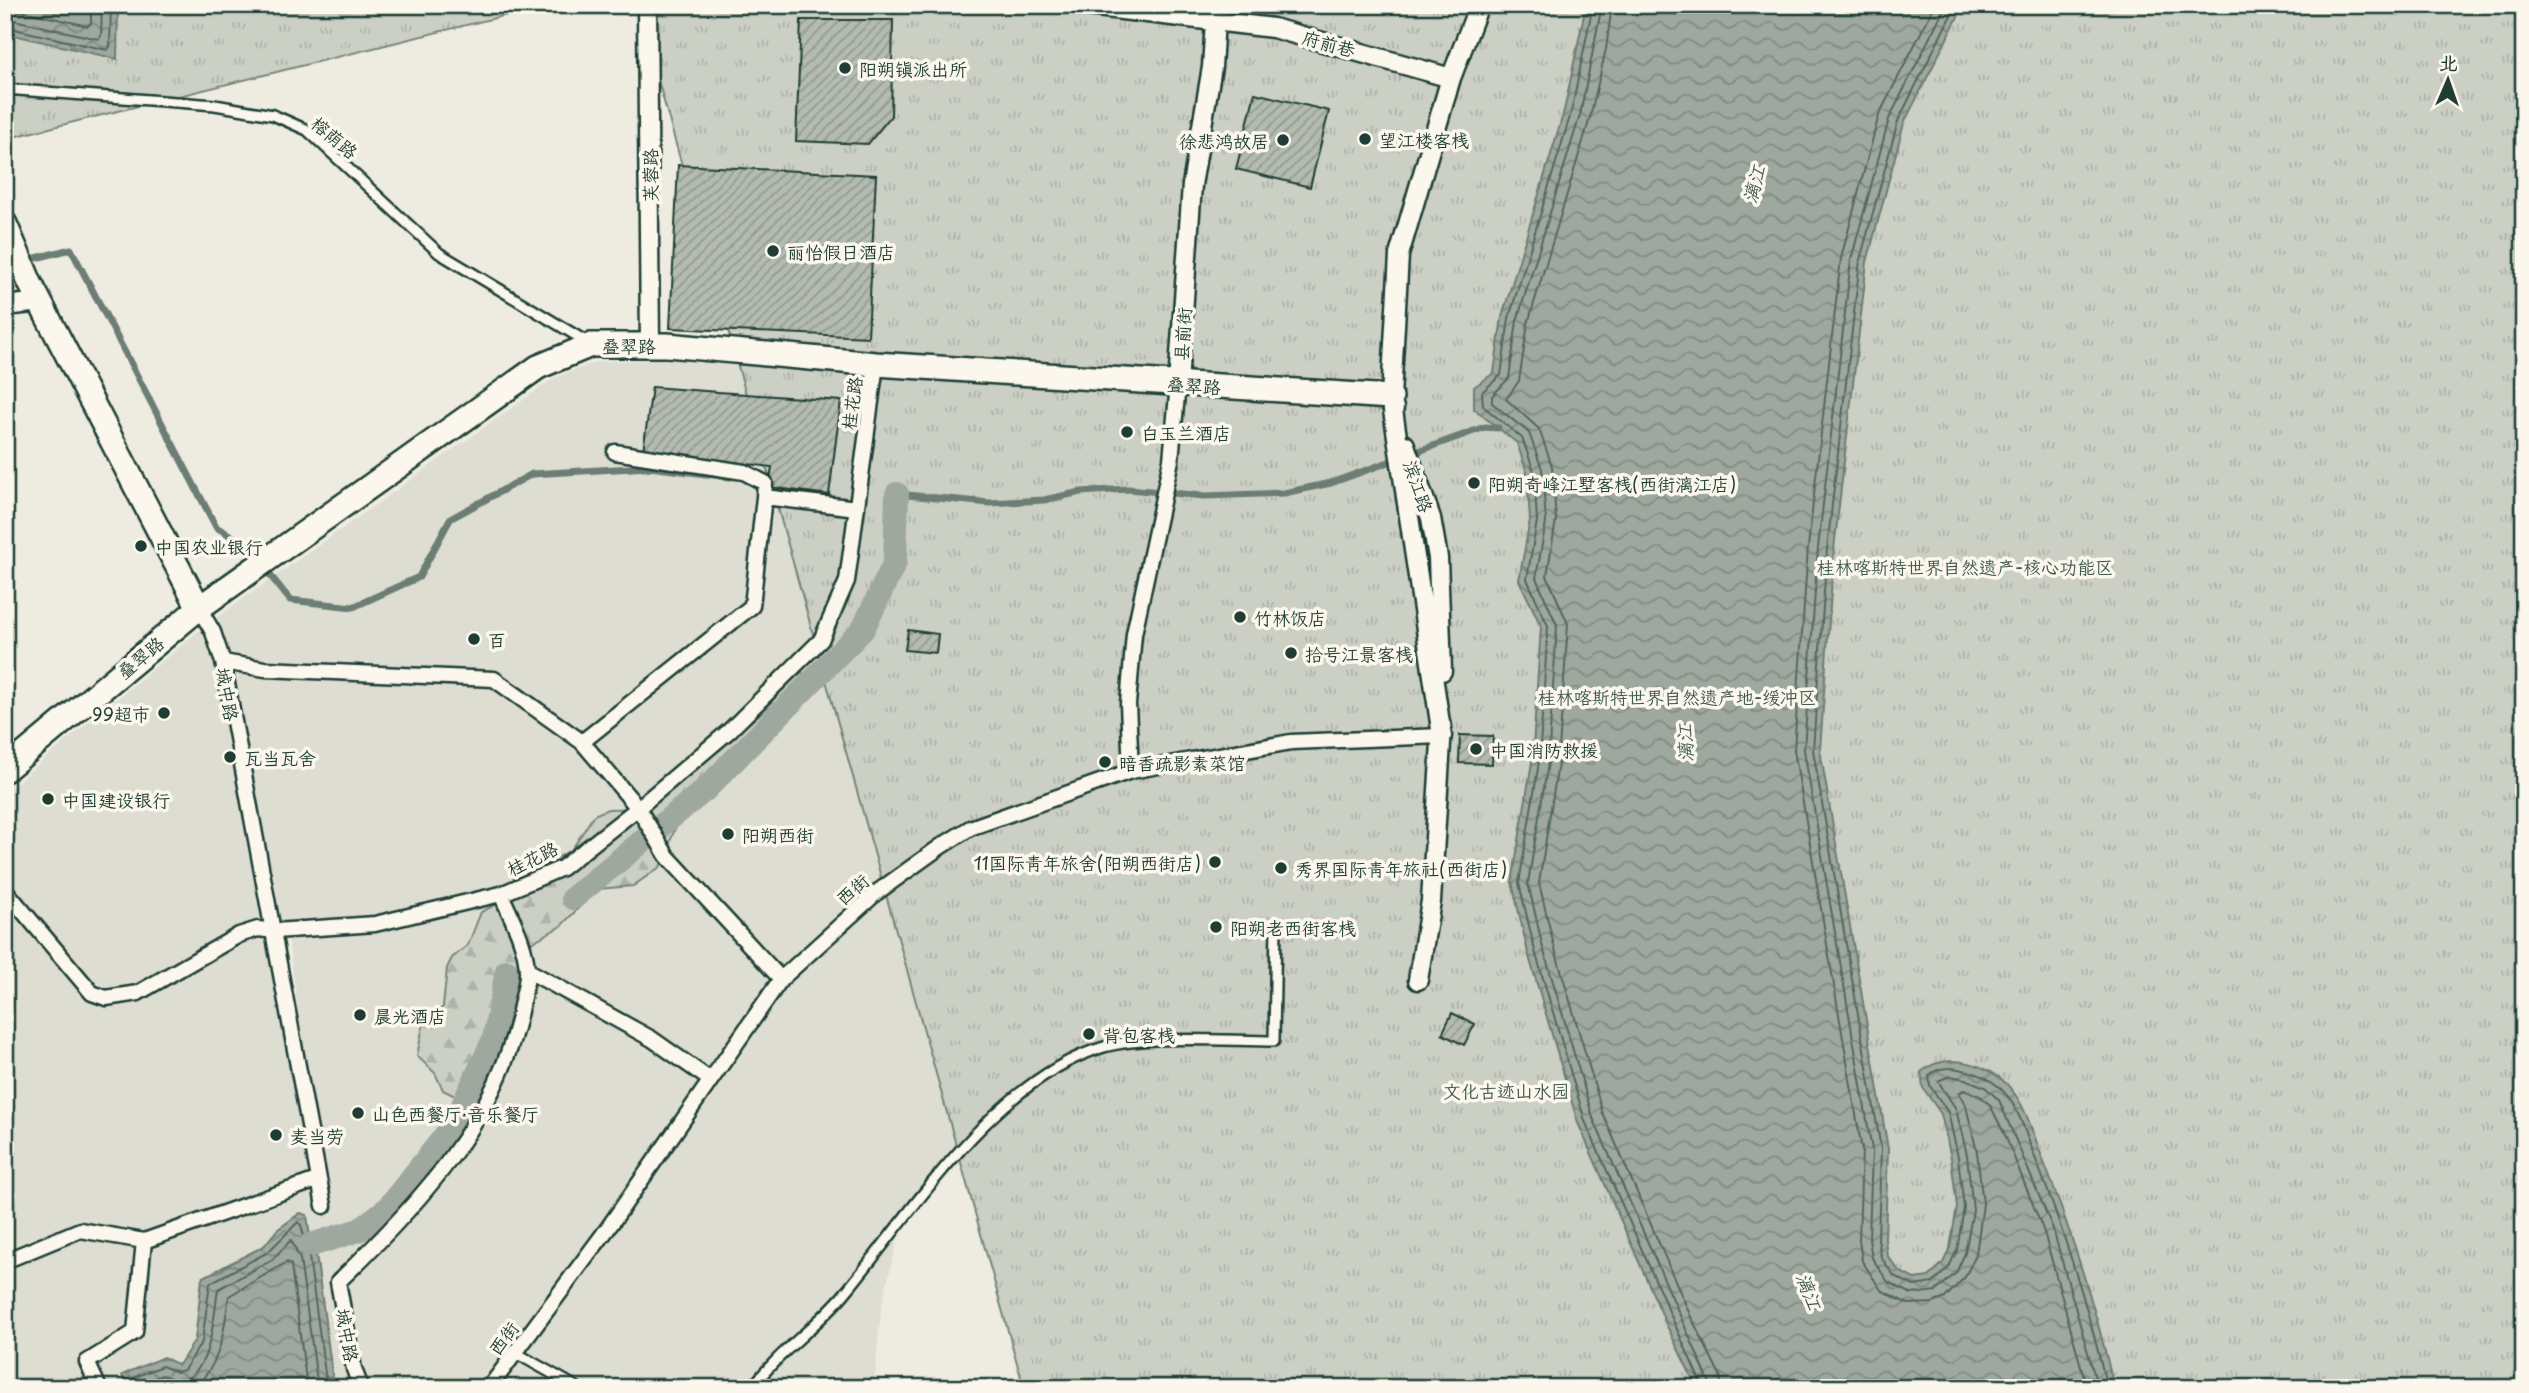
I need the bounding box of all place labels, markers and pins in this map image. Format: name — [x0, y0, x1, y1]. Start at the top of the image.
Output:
place label: 阳朔镇派出所 — [859, 55, 967, 82]
marker: 阳朔镇派出所 — [837, 60, 853, 76]
place label: 望江楼客栈 — [1379, 126, 1469, 153]
place label: 徐悲鸿故居 — [1179, 127, 1269, 154]
marker: 望江楼客栈 — [1357, 131, 1373, 147]
marker: 徐悲鸿故居 — [1275, 132, 1291, 148]
place label: 丽怡假日酒店 — [787, 238, 895, 265]
marker: 丽怡假日酒店 — [765, 243, 781, 259]
place label: 白玉兰酒店 — [1141, 419, 1231, 446]
marker: 白玉兰酒店 — [1119, 424, 1135, 440]
place label: 阳朔奇峰江墅客栈(西街漓江店) — [1488, 470, 1736, 497]
marker: 阳朔奇峰江墅客栈(西街漓江店) — [1466, 475, 1482, 491]
place label: 中国农业银行 — [155, 533, 263, 560]
marker: 中国农业银行 — [133, 538, 149, 554]
place label: 竹林饭店 — [1254, 604, 1326, 631]
marker: 竹林饭店 — [1232, 609, 1248, 625]
place label: 百 — [488, 626, 506, 653]
marker: 百 — [466, 631, 482, 647]
place label: 拾号江景客栈 — [1305, 640, 1413, 667]
marker: 拾号江景客栈 — [1283, 645, 1299, 661]
place label: 99超市 — [92, 700, 150, 727]
marker: 99超市 — [156, 705, 172, 721]
place label: 中国消防救援 — [1490, 736, 1598, 763]
marker: 中国消防救援 — [1468, 741, 1484, 757]
place label: 瓦当瓦舍 — [244, 744, 316, 771]
marker: 瓦当瓦舍 — [222, 749, 238, 765]
place label: 暗香疏影素菜馆 — [1119, 749, 1245, 776]
marker: 暗香疏影素菜馆 — [1097, 754, 1113, 770]
place label: 中国建设银行 — [62, 786, 170, 813]
marker: 中国建设银行 — [40, 791, 56, 807]
place label: 阳朔西街 — [742, 821, 814, 848]
marker: 阳朔西街 — [720, 826, 736, 842]
place label: 11国际青年旅舍(阳朔西街店) — [974, 849, 1201, 876]
marker: 11国际青年旅舍(阳朔西街店) — [1207, 854, 1223, 870]
place label: 秀界国际青年旅社(西街店) — [1295, 855, 1507, 882]
marker: 秀界国际青年旅社(西街店) — [1273, 860, 1289, 876]
place label: 阳朔老西街客栈 — [1230, 914, 1356, 941]
marker: 阳朔老西街客栈 — [1208, 919, 1224, 935]
place label: 晨光酒店 — [374, 1002, 446, 1029]
marker: 晨光酒店 — [352, 1007, 368, 1023]
place label: 背包客栈 — [1103, 1021, 1175, 1048]
marker: 背包客栈 — [1081, 1026, 1097, 1042]
place label: 山色西餐厅·音乐餐厅 — [372, 1100, 539, 1127]
marker: 山色西餐厅·音乐餐厅 — [350, 1105, 366, 1121]
place label: 麦当劳 — [290, 1122, 344, 1149]
marker: 麦当劳 — [268, 1127, 284, 1143]

